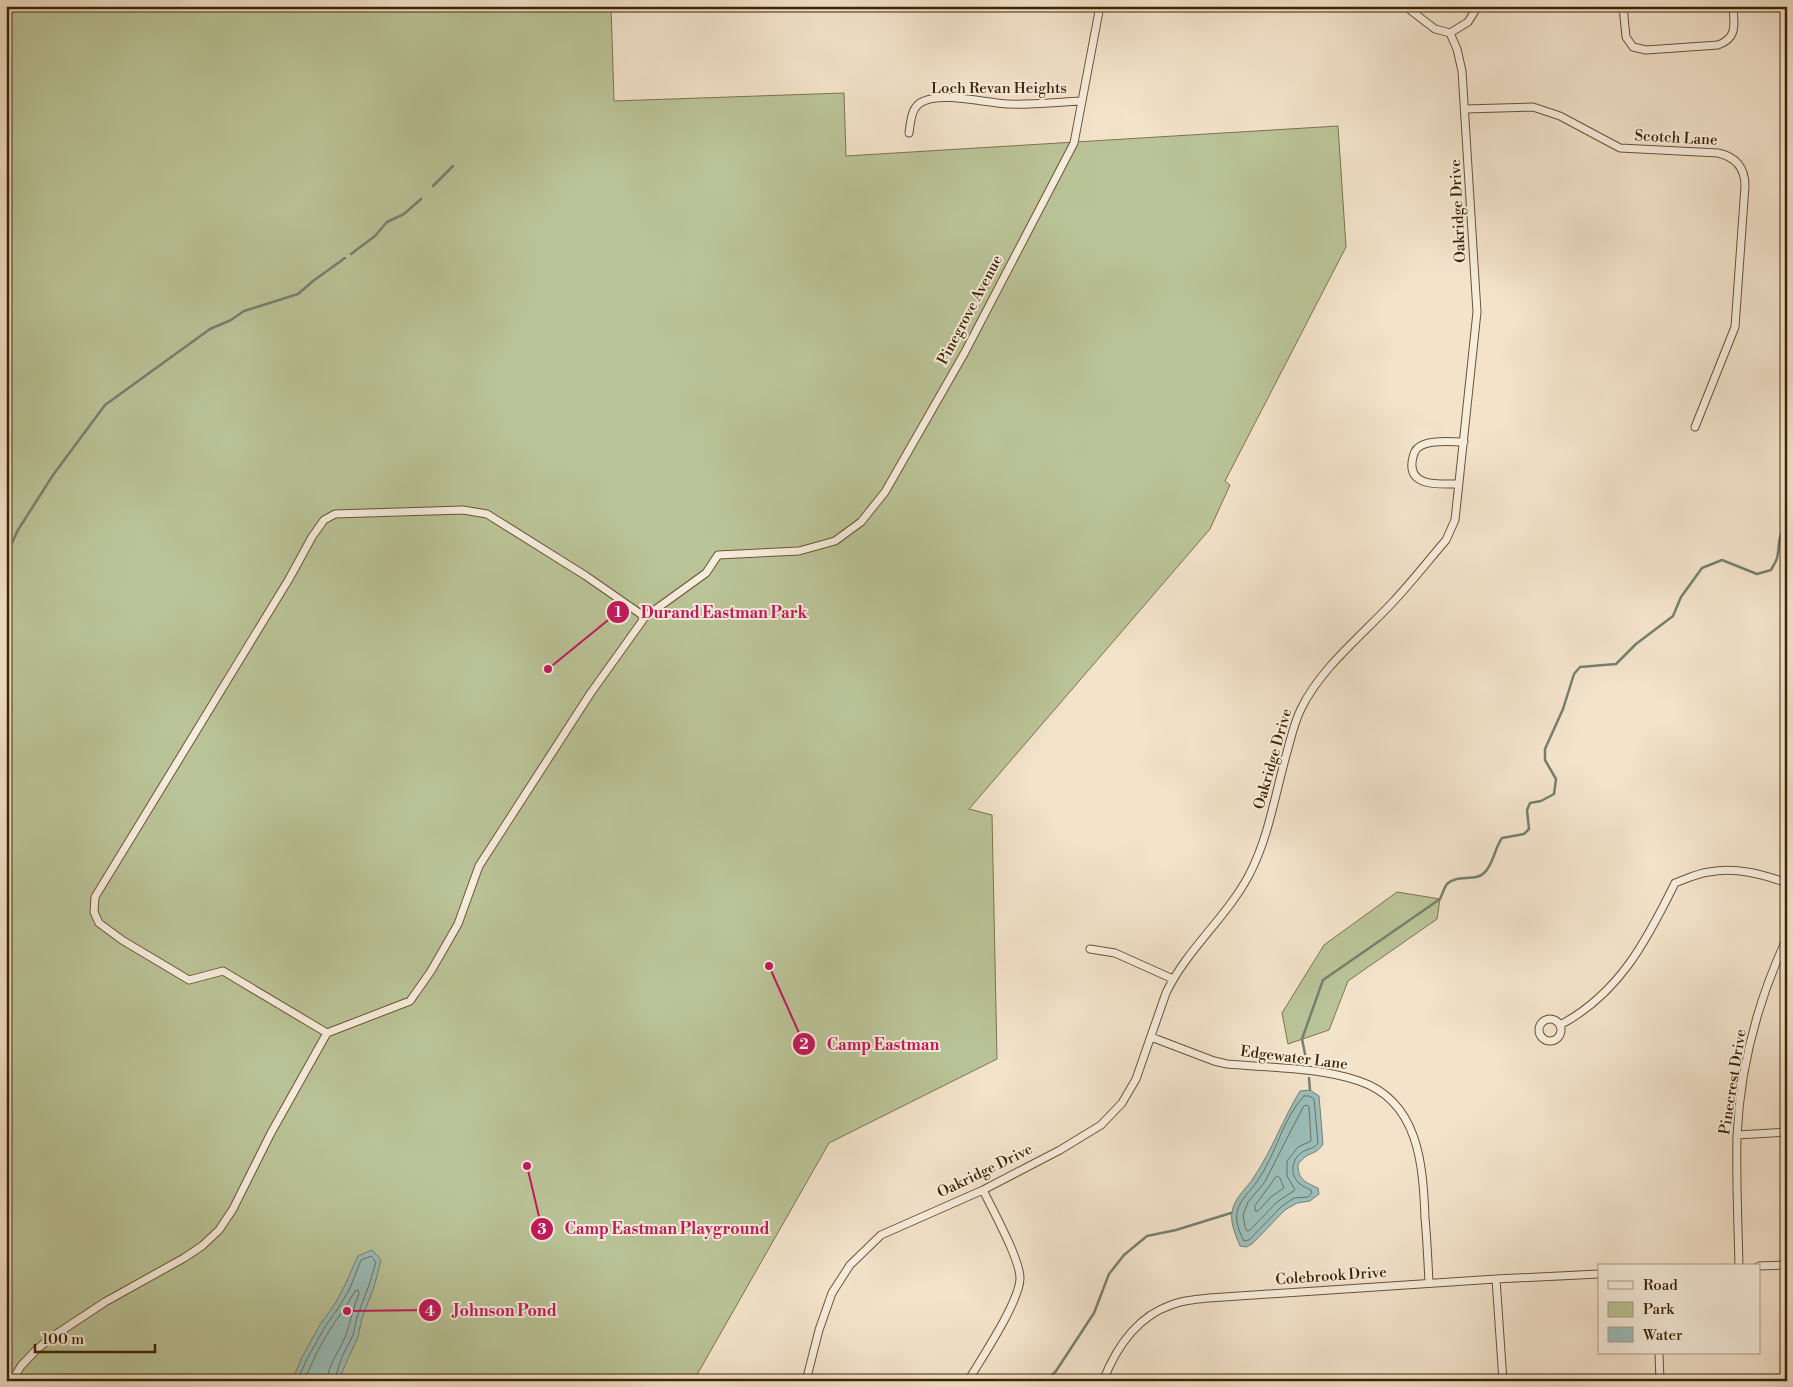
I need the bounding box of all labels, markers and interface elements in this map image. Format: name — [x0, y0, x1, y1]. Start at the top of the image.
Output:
street label: Loch Revan Heights — [931, 79, 1067, 98]
street label: Scotch Lane — [1634, 126, 1718, 150]
street label: Oakridge Drive — [1446, 159, 1470, 263]
street label: Pinegrove Avenue — [933, 252, 1007, 368]
callout: Durand Eastman Park — [605, 597, 817, 628]
text: 1 — [614, 603, 622, 622]
text: Durand Eastman Park — [641, 603, 808, 623]
street label: Oakridge Drive — [1250, 706, 1296, 812]
callout: Camp Eastman — [791, 1028, 949, 1059]
street label: Pinecrest Drive — [1715, 1028, 1751, 1136]
text: 2 — [799, 1035, 809, 1054]
text: Camp Eastman — [827, 1035, 940, 1055]
street label: Edgewater Lane — [1239, 1042, 1349, 1074]
street label: Oakridge Drive — [934, 1140, 1036, 1202]
callout: Camp Eastman Playground — [530, 1213, 780, 1244]
text: Camp Eastman Playground — [564, 1219, 770, 1239]
text: 3 — [537, 1220, 547, 1239]
street label: Colebrook Drive — [1275, 1263, 1387, 1289]
legend — [1598, 1264, 1760, 1354]
text: Road — [1643, 1276, 1678, 1295]
callout: Johnson Pond — [418, 1295, 567, 1326]
text: Park — [1643, 1300, 1675, 1319]
text: Johnson Pond — [451, 1301, 557, 1321]
text: 4 — [425, 1302, 435, 1321]
scale bar — [35, 1322, 155, 1354]
text: Water — [1642, 1326, 1683, 1345]
text: 100 m — [42, 1330, 84, 1349]

